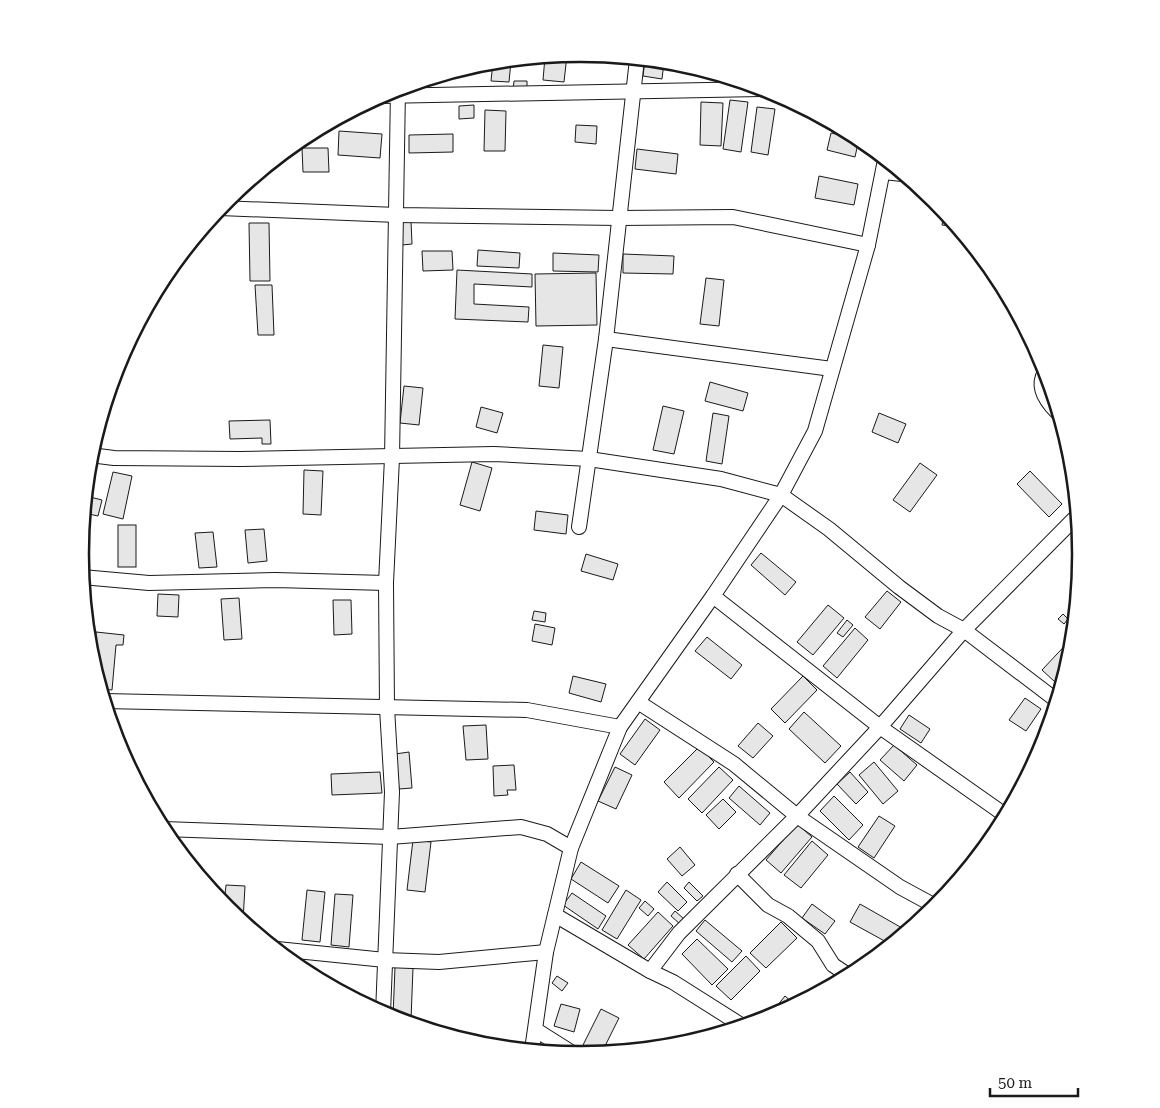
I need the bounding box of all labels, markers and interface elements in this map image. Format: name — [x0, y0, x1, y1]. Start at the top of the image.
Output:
scale bar — [990, 1066, 1078, 1098]
text: 50 m — [998, 1074, 1033, 1092]

